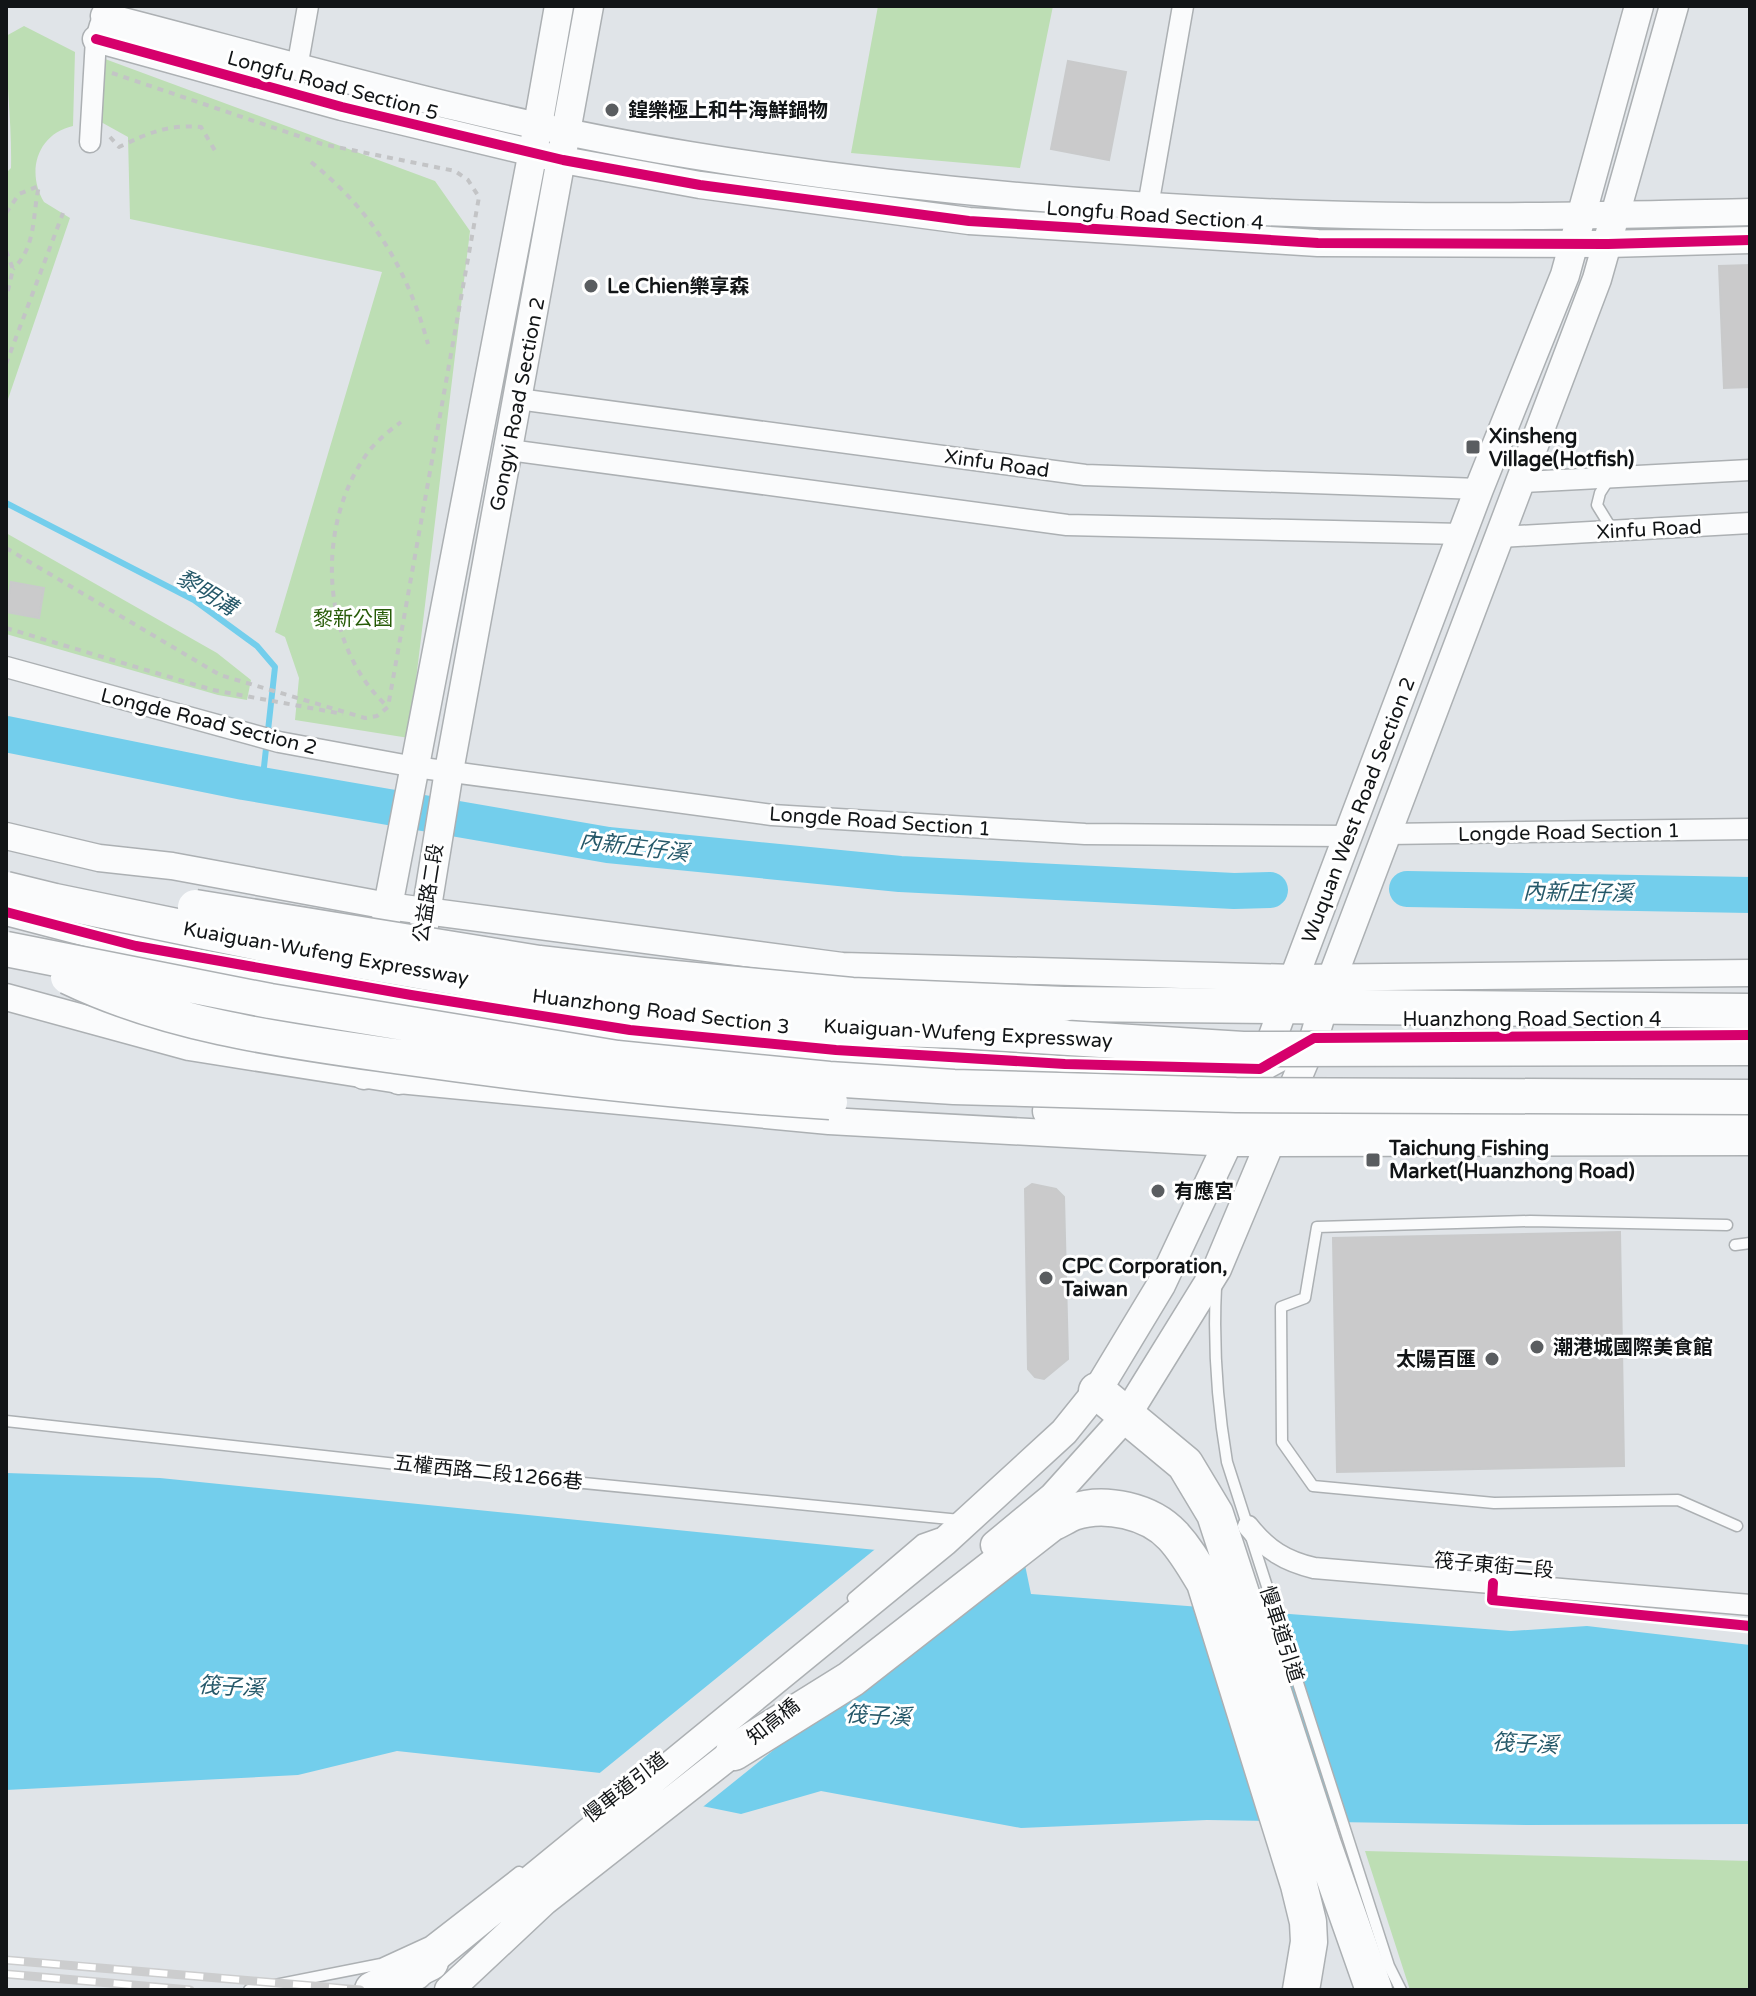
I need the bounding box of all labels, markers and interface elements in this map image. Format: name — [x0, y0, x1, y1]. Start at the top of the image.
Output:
street label: Longfu Road Section 5 — [224, 46, 441, 126]
place label: 鍠樂極上和牛海鮮鍋物 — [628, 99, 828, 123]
marker: 鍠樂極上和牛海鮮鍋物 — [603, 101, 621, 119]
street label: Longfu Road Section 4 — [1045, 196, 1264, 236]
place label: Le Chien樂享森 — [607, 275, 750, 299]
marker: Le Chien樂享森 — [582, 277, 600, 295]
street label: Gongyi Road Section 2 — [485, 295, 551, 513]
place label: Xinsheng Village(Hotfish) — [1489, 425, 1634, 472]
marker: Xinsheng Village(Hotfish) — [1464, 438, 1482, 456]
street label: Xinfu Road — [943, 445, 1051, 483]
street label: Xinfu Road — [1596, 515, 1702, 545]
water label: 黎明溝 — [172, 564, 244, 623]
park label: 黎新公園 — [313, 607, 393, 631]
street label: Wuquan West Road Section 2 — [1297, 674, 1421, 947]
street label: Longde Road Section 2 — [98, 683, 319, 760]
street label: Longde Road Section 1 — [768, 802, 992, 842]
street label: Longde Road Section 1 — [1458, 819, 1680, 847]
water label: 內新庄仔溪 — [578, 827, 693, 867]
street label: 公益路二段 — [409, 842, 449, 944]
water label: 內新庄仔溪 — [1523, 879, 1636, 907]
street label: Kuaiguan-Wufeng Expressway — [181, 917, 471, 991]
street label: Huanzhong Road Section 3 — [531, 984, 791, 1040]
street label: Huanzhong Road Section 4 — [1402, 1008, 1662, 1032]
street label: Kuaiguan-Wufeng Expressway — [823, 1014, 1113, 1054]
place label: Taichung Fishing Market(Huanzhong Road) — [1388, 1137, 1635, 1184]
marker: Taichung Fishing Market(Huanzhong Road) — [1364, 1151, 1382, 1169]
place label: 有應宮 — [1174, 1180, 1234, 1204]
marker: 有應宮 — [1149, 1182, 1167, 1200]
place label: CPC Corporation, Taiwan — [1061, 1255, 1227, 1302]
marker: CPC Corporation, Taiwan — [1037, 1269, 1055, 1287]
place label: 潮港城國際美食館 — [1553, 1336, 1713, 1360]
marker: 潮港城國際美食館 — [1528, 1338, 1546, 1356]
place label: 太陽百匯 — [1396, 1348, 1476, 1372]
marker: 太陽百匯 — [1483, 1350, 1501, 1368]
street label: 五權西路二段1266巷 — [392, 1451, 584, 1495]
street label: 筏子東街二段 — [1433, 1549, 1555, 1583]
street label: 慢車道引道 — [1254, 1583, 1308, 1686]
water label: 筏子溪 — [197, 1672, 268, 1702]
street label: 知高橋 — [743, 1694, 805, 1750]
water label: 筏子溪 — [844, 1701, 915, 1731]
water label: 筏子溪 — [1491, 1729, 1562, 1759]
street label: 慢車道引道 — [579, 1748, 672, 1828]

